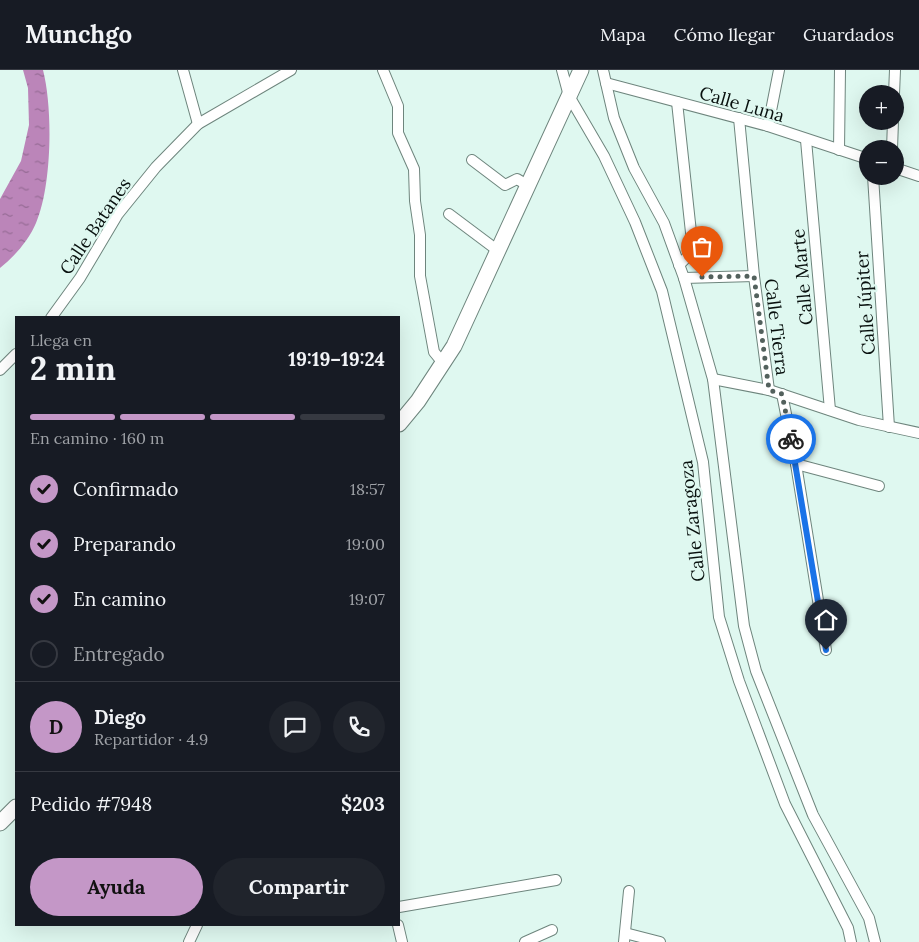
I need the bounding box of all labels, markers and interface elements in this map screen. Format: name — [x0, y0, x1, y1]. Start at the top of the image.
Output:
text: Munchgo — [25, 19, 132, 50]
text: Mapa — [600, 23, 646, 46]
text: Cómo llegar — [674, 23, 775, 46]
text: Guardados — [803, 23, 894, 46]
street label: Calle Luna — [697, 81, 787, 127]
map controls — [859, 85, 904, 185]
button: + — [859, 85, 904, 130]
button: − — [859, 140, 904, 185]
street label: Calle Batanes — [54, 173, 136, 279]
pin — [681, 226, 723, 277]
street label: Calle Marte — [786, 228, 818, 326]
icon: bag — [688, 233, 716, 261]
street label: Calle Júpiter — [850, 250, 880, 356]
street label: Calle Tierra — [760, 277, 794, 377]
text: Llega en — [30, 330, 92, 350]
text: 19:19–19:24 — [288, 347, 385, 371]
text: 2 min — [30, 348, 116, 389]
courier — [766, 414, 816, 464]
icon: bike — [777, 425, 805, 453]
text: En camino · 160 m — [30, 428, 164, 448]
street label: Calle Zaragoza — [674, 459, 710, 583]
icon: check — [30, 475, 58, 503]
text: Confirmado — [73, 477, 178, 501]
text: 18:57 — [350, 479, 385, 499]
icon: check — [30, 530, 58, 558]
text: Preparando — [73, 532, 176, 556]
text: 19:00 — [346, 534, 385, 554]
icon: check — [30, 585, 58, 613]
text: En camino — [73, 587, 166, 611]
text: 19:07 — [349, 589, 385, 609]
pin — [805, 599, 847, 650]
icon: home — [812, 606, 840, 634]
text: Entregado — [73, 642, 165, 666]
button: chat — [269, 701, 321, 753]
button: phone — [333, 701, 385, 753]
text: Diego — [94, 705, 146, 729]
text: D — [49, 715, 63, 739]
text: Repartidor · 4.9 — [94, 729, 208, 749]
text: Pedido #7948 — [30, 792, 152, 816]
text: $203 — [341, 792, 385, 816]
button: Ayuda — [30, 858, 203, 916]
button: Compartir — [213, 858, 385, 916]

